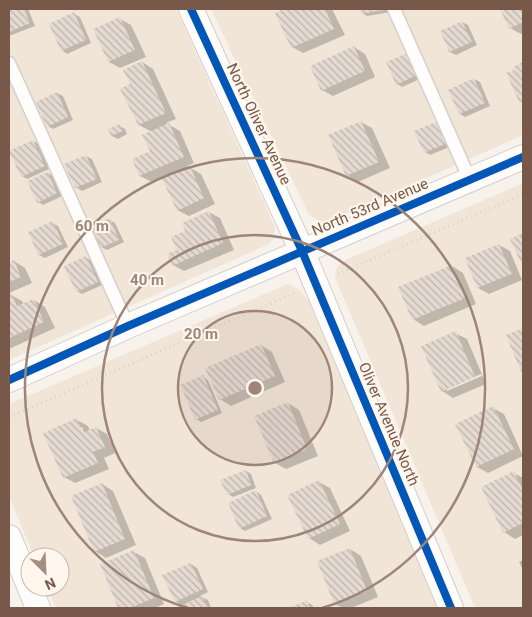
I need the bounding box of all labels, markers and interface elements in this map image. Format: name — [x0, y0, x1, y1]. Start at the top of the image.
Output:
street label: North Oliver Avenue — [223, 60, 295, 188]
street label: North 53rd Avenue — [309, 174, 431, 240]
text: 60 m — [75, 217, 109, 235]
text: 40 m — [130, 271, 164, 289]
text: 20 m — [184, 325, 218, 343]
street label: Oliver Avenue North — [355, 360, 423, 488]
centre of rings — [246, 379, 264, 397]
north arrow — [20, 547, 70, 597]
text: N — [43, 575, 58, 593]

